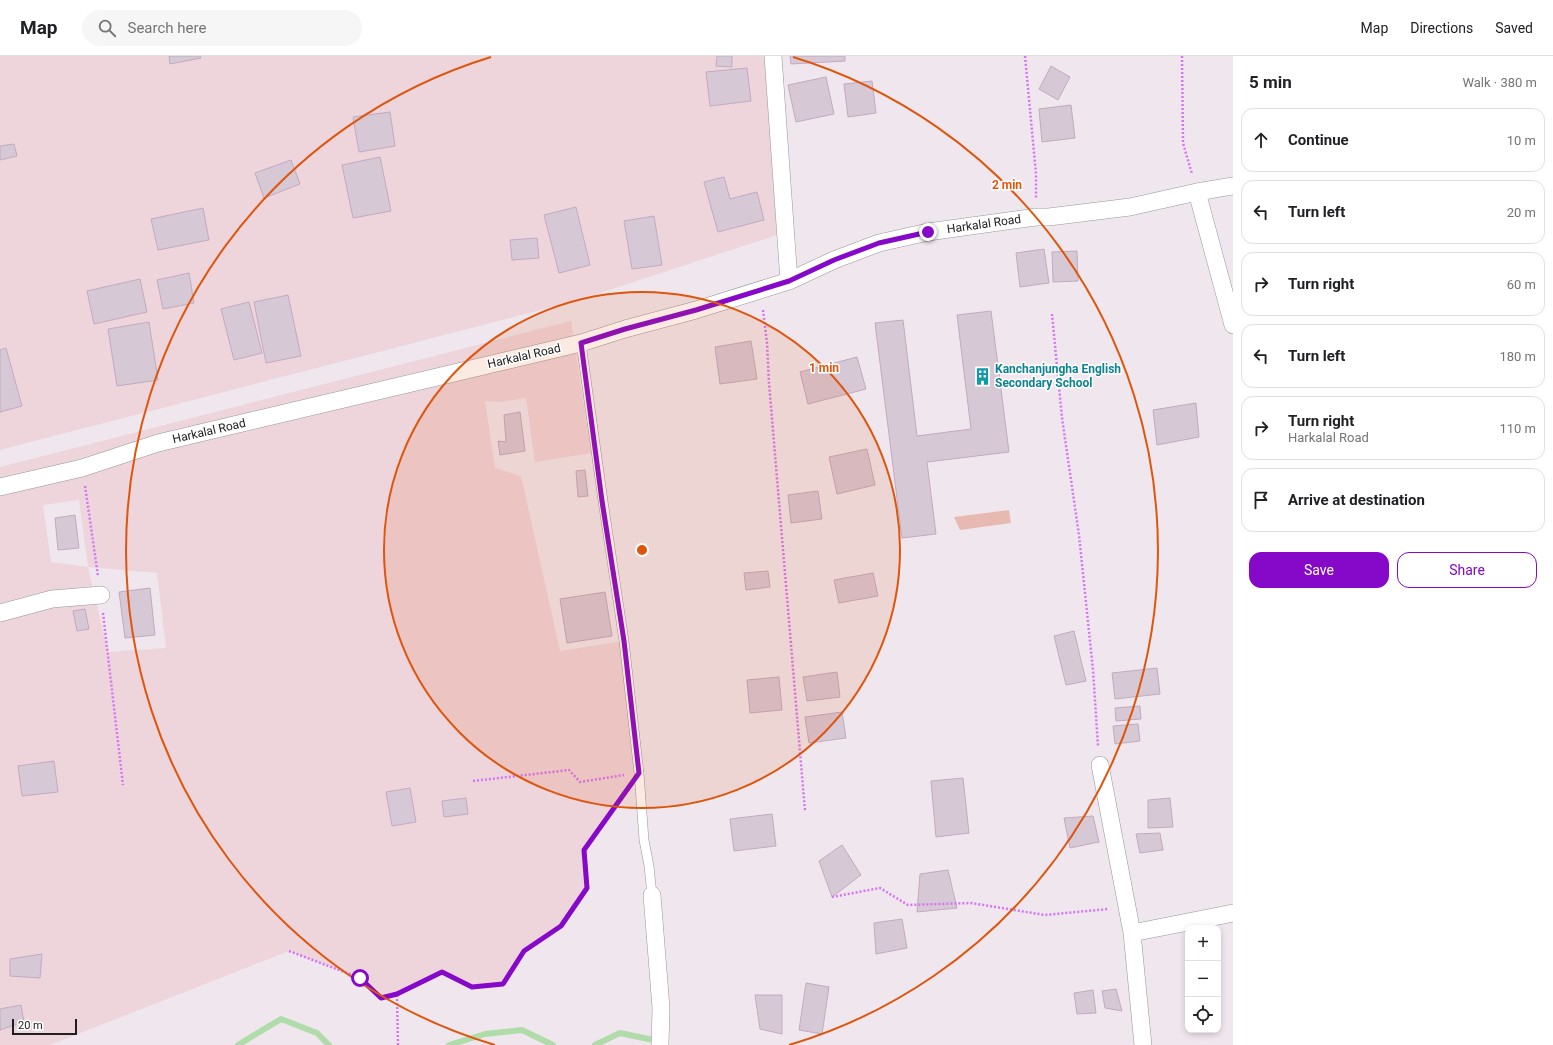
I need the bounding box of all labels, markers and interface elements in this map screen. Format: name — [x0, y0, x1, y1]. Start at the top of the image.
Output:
search box — [82, 10, 362, 46]
text: Map — [20, 16, 58, 39]
icon: search — [96, 17, 118, 39]
text: Search here — [128, 19, 206, 37]
text: Map — [1361, 20, 1388, 36]
text: Directions — [1410, 20, 1473, 36]
text: Saved — [1495, 20, 1533, 36]
text: 5 min — [1249, 72, 1292, 92]
text: Walk · 380 m — [1462, 75, 1537, 90]
icon: ahead — [1250, 129, 1272, 151]
text: Continue — [1288, 131, 1349, 149]
text: 10 m — [1507, 133, 1536, 148]
text: 2 min — [992, 178, 1022, 192]
icon: left — [1250, 201, 1272, 223]
text: Turn left — [1288, 203, 1345, 221]
text: 20 m — [1507, 205, 1536, 220]
street label: Harkalal Road — [946, 212, 1022, 236]
route end — [919, 223, 937, 241]
icon: right — [1250, 273, 1272, 295]
text: Turn right — [1288, 275, 1354, 293]
text: 60 m — [1507, 277, 1536, 292]
street label: Harkalal Road — [486, 341, 562, 371]
icon: left — [1250, 345, 1272, 367]
text: Turn left — [1288, 347, 1345, 365]
text: 180 m — [1499, 349, 1536, 364]
text: 1 min — [809, 361, 839, 375]
place label: Kanchanjungha English Secondary School — [995, 362, 1121, 390]
building icon: Kanchanjungha English Secondary School — [972, 366, 992, 386]
text: Turn right — [1288, 412, 1354, 430]
street label: Harkalal Road — [171, 416, 247, 446]
icon: right — [1250, 417, 1272, 439]
text: 110 m — [1499, 421, 1536, 436]
text: Harkalal Road — [1288, 430, 1369, 445]
icon: arrive — [1250, 489, 1272, 511]
text: Arrive at destination — [1288, 491, 1425, 509]
centre of rings — [635, 543, 649, 557]
button: Save — [1249, 552, 1389, 588]
button: Share — [1397, 552, 1537, 588]
map controls — [1185, 925, 1221, 1033]
button: + — [1185, 925, 1221, 961]
button: − — [1185, 961, 1221, 997]
route start — [351, 969, 369, 987]
button: locate — [1185, 997, 1221, 1033]
scale bar — [12, 1017, 77, 1036]
text: 20 m — [18, 1019, 43, 1032]

